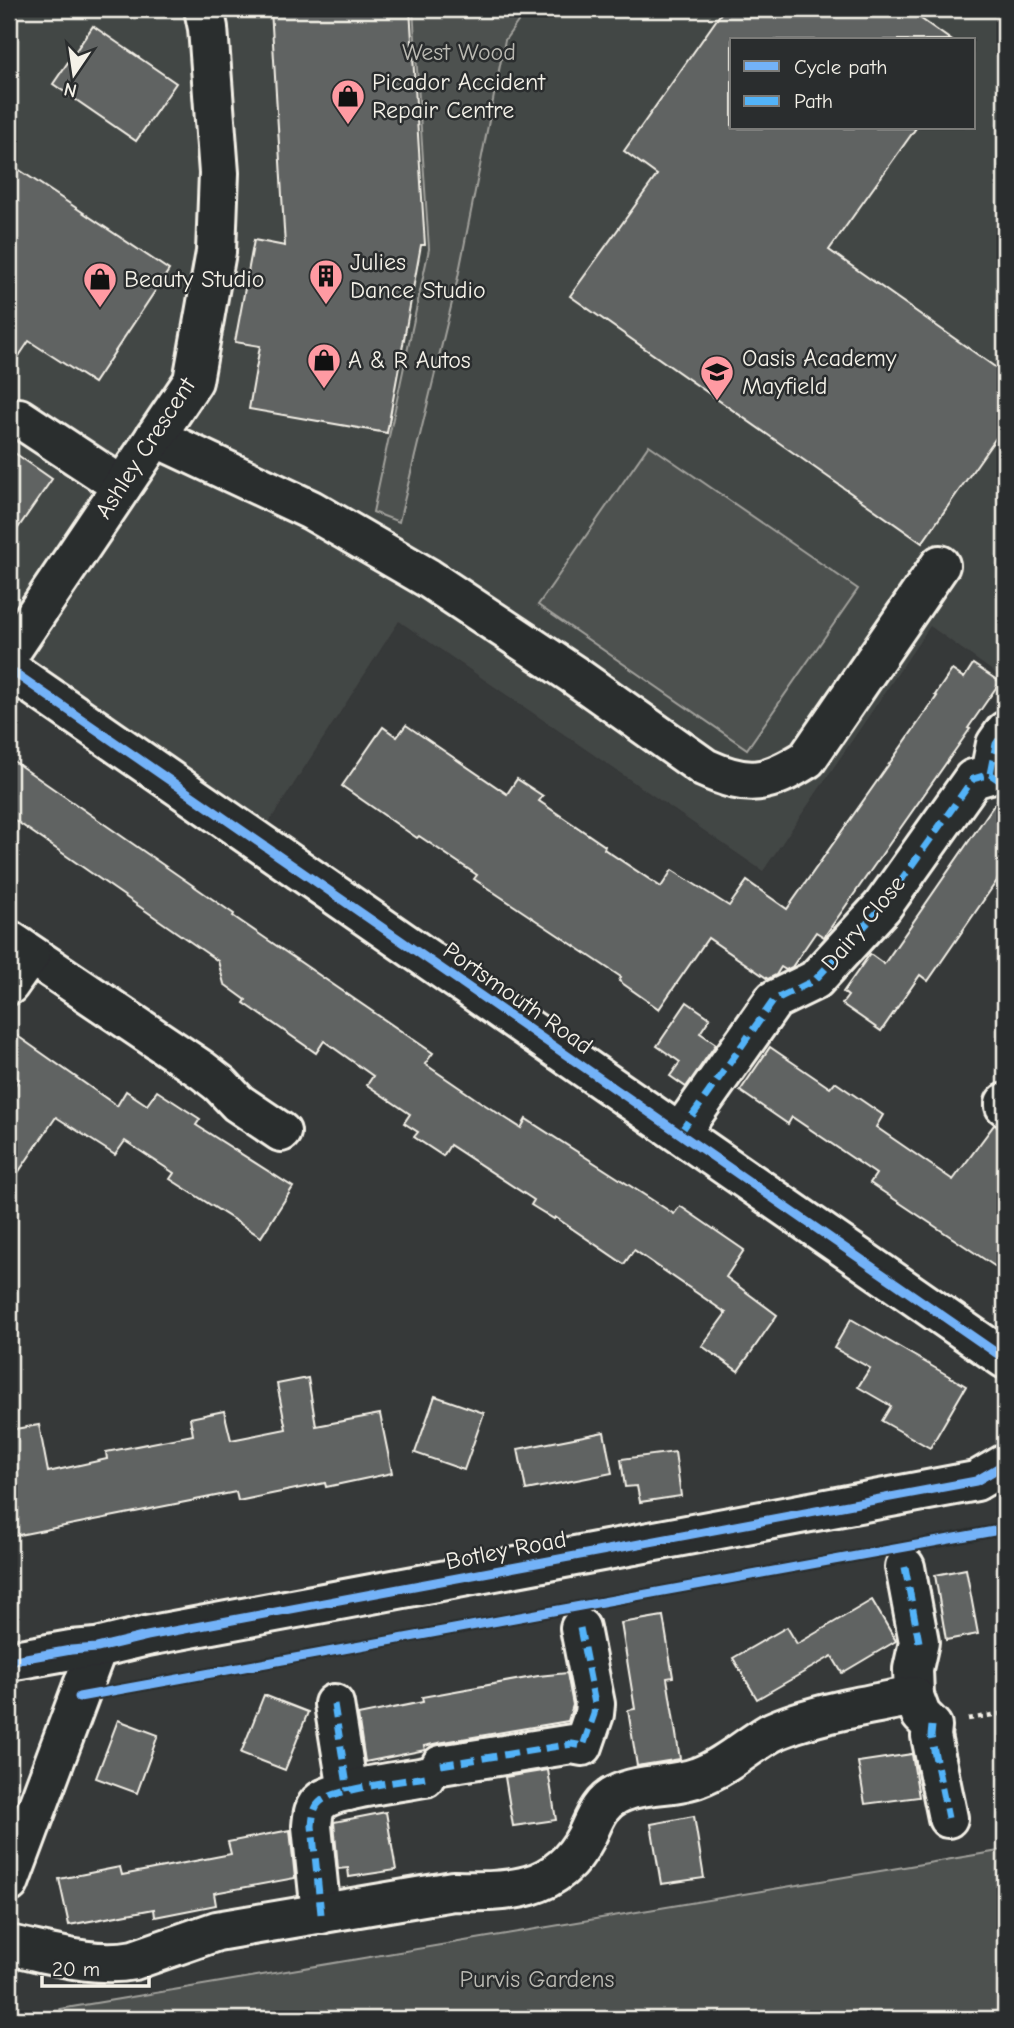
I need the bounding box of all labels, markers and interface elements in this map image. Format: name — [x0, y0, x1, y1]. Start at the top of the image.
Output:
north arrow — [38, 38, 108, 108]
park label: West Wood — [402, 38, 516, 66]
legend — [730, 38, 976, 130]
text: Cycle path — [794, 55, 887, 79]
place label: Picador Accident Repair Centre — [372, 68, 546, 124]
text: N — [62, 77, 79, 102]
shop icon: Picador Accident Repair Centre — [329, 77, 367, 126]
text: Path — [794, 89, 833, 113]
place label: Julies Dance Studio — [350, 248, 486, 304]
building icon: Julies Dance Studio — [307, 257, 345, 306]
shop icon: Beauty Studio — [81, 260, 119, 309]
place label: Beauty Studio — [124, 265, 264, 293]
shop icon: A & R Autos — [305, 341, 343, 390]
place label: Oasis Academy Mayfield — [742, 344, 897, 400]
place label: A & R Autos — [348, 346, 471, 374]
school or university icon: Oasis Academy Mayfield — [698, 353, 736, 402]
street label: Ashley Crescent — [89, 371, 202, 524]
street label: Dairy Close — [815, 870, 911, 976]
street label: Portsmouth Road — [438, 936, 598, 1060]
street label: Botley Road — [443, 1525, 569, 1575]
scale bar — [42, 1944, 149, 1988]
text: 20 m — [52, 1957, 100, 1981]
park label: Purvis Gardens — [459, 1965, 615, 1993]

